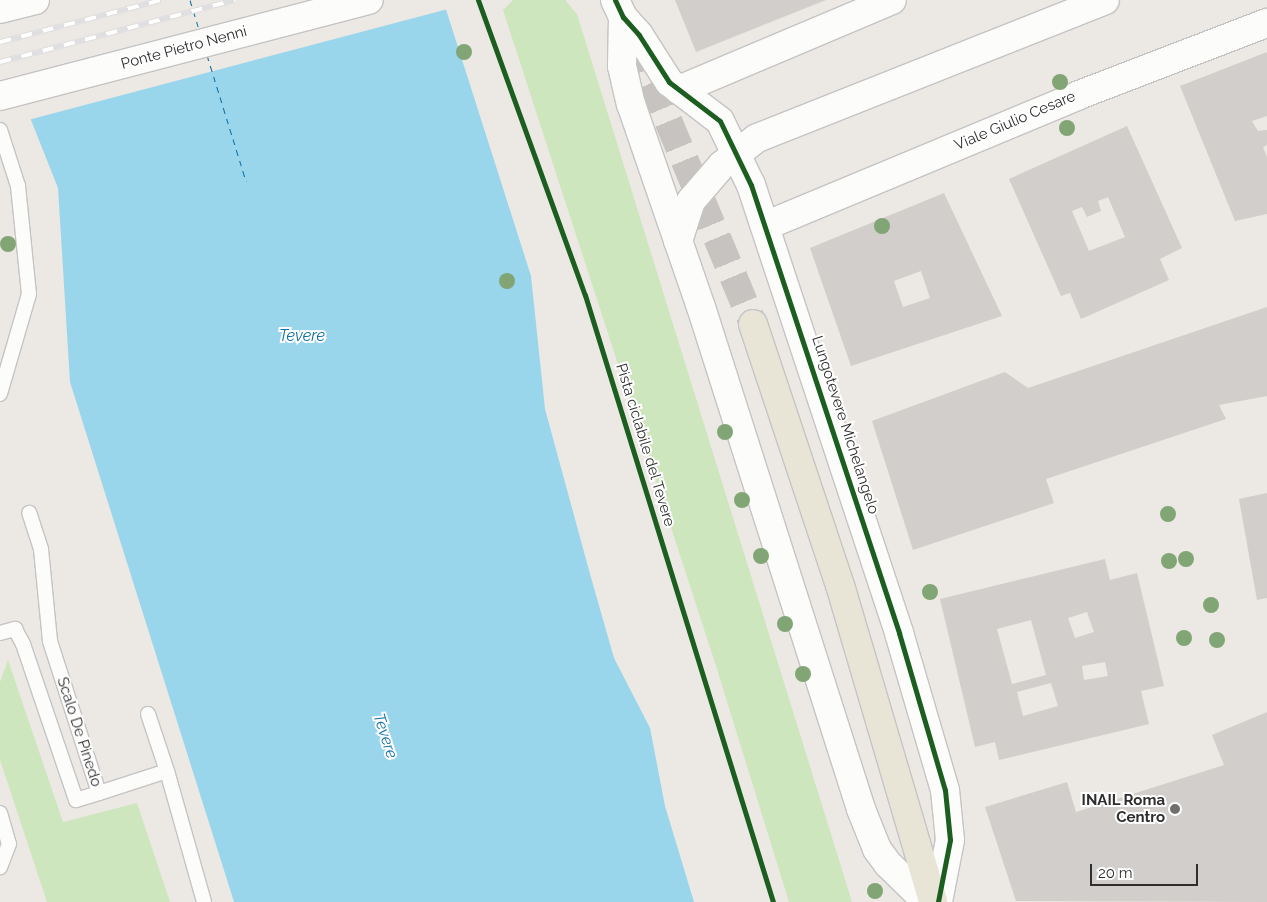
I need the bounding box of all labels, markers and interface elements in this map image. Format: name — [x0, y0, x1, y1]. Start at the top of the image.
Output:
street label: Ponte Pietro Nenni — [119, 23, 249, 73]
street label: Viale Giulio Cesare — [952, 87, 1078, 155]
water label: Tevere — [279, 326, 325, 346]
street label: Lungotevere Michelangelo — [808, 334, 882, 516]
street label: Pista ciclabile del Tevere — [611, 361, 679, 529]
street label: Scalo De Pinedo — [53, 675, 105, 789]
water label: Tevere — [369, 711, 401, 761]
place label: INAIL Roma Centro — [1081, 791, 1165, 826]
marker: INAIL Roma Centro — [1169, 803, 1181, 815]
scale bar — [1092, 854, 1200, 886]
text: 20 m — [1098, 864, 1133, 882]

